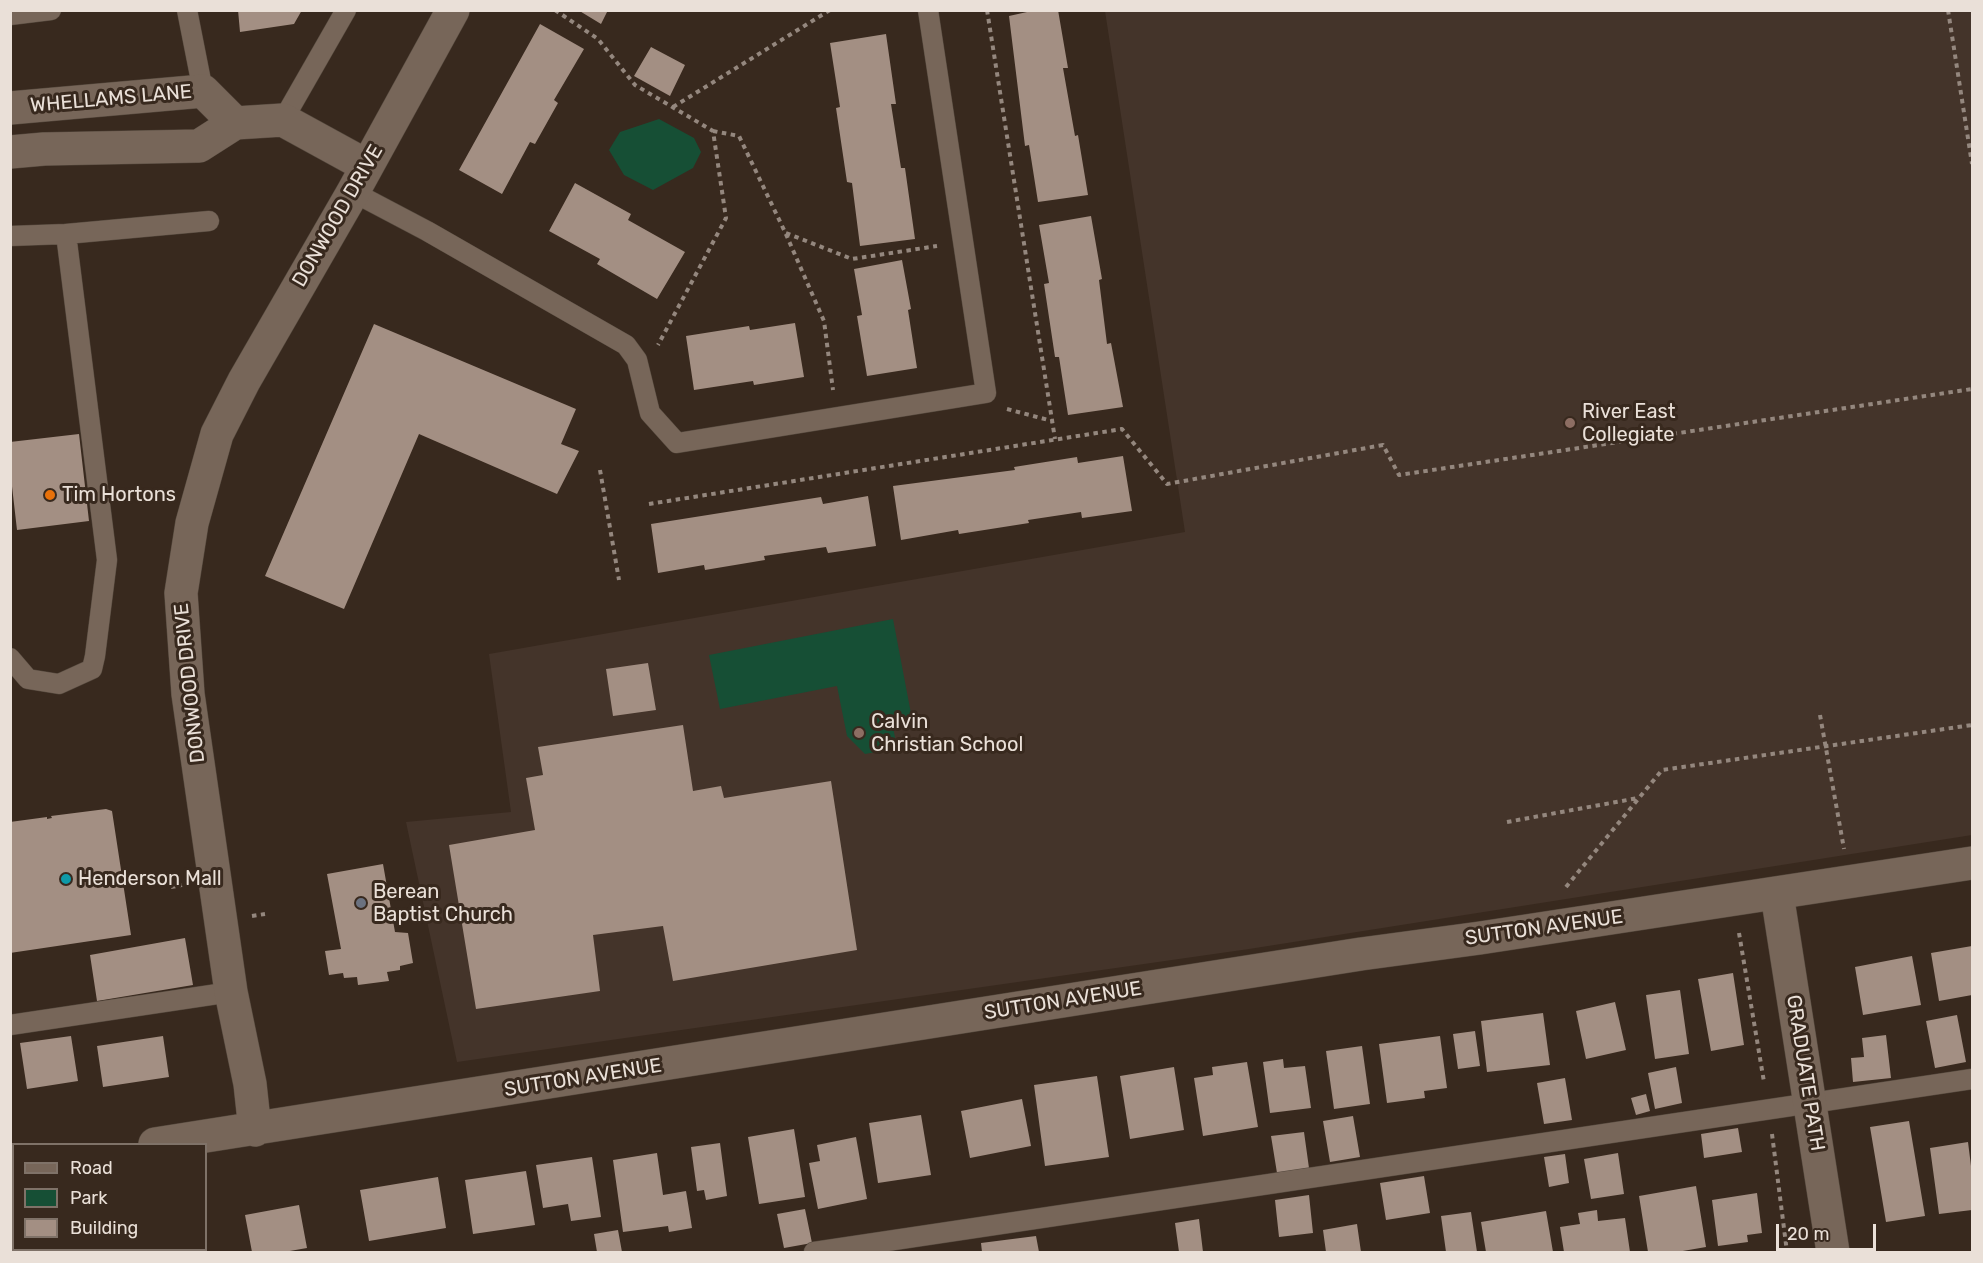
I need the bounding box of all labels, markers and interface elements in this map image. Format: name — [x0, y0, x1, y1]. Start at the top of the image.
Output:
street label: WHELLAMS LANE — [29, 80, 193, 118]
street label: DONWOOD DRIVE — [288, 141, 388, 291]
place label: River East Collegiate — [1582, 400, 1676, 447]
marker: River East Collegiate — [1563, 416, 1577, 430]
place label: Tim Hortons — [62, 483, 176, 507]
marker: Tim Hortons — [43, 488, 57, 502]
street label: DONWOOD DRIVE — [170, 602, 210, 764]
place label: Calvin Christian School — [871, 710, 1023, 757]
marker: Calvin Christian School — [852, 726, 866, 740]
place label: Henderson Mall — [78, 867, 222, 891]
marker: Henderson Mall — [59, 872, 73, 886]
place label: Berean Baptist Church — [373, 880, 513, 927]
marker: Berean Baptist Church — [354, 896, 368, 910]
street label: SUTTON AVENUE — [1463, 905, 1625, 951]
street label: SUTTON AVENUE — [982, 977, 1144, 1025]
street label: GRADUATE PATH — [1781, 993, 1829, 1153]
street label: SUTTON AVENUE — [502, 1054, 664, 1102]
legend — [12, 1143, 207, 1251]
text: Road — [70, 1157, 113, 1179]
text: Park — [70, 1187, 107, 1209]
scale bar — [1779, 1212, 1880, 1250]
text: Building — [70, 1217, 138, 1239]
text: 20 m — [1787, 1223, 1829, 1245]

